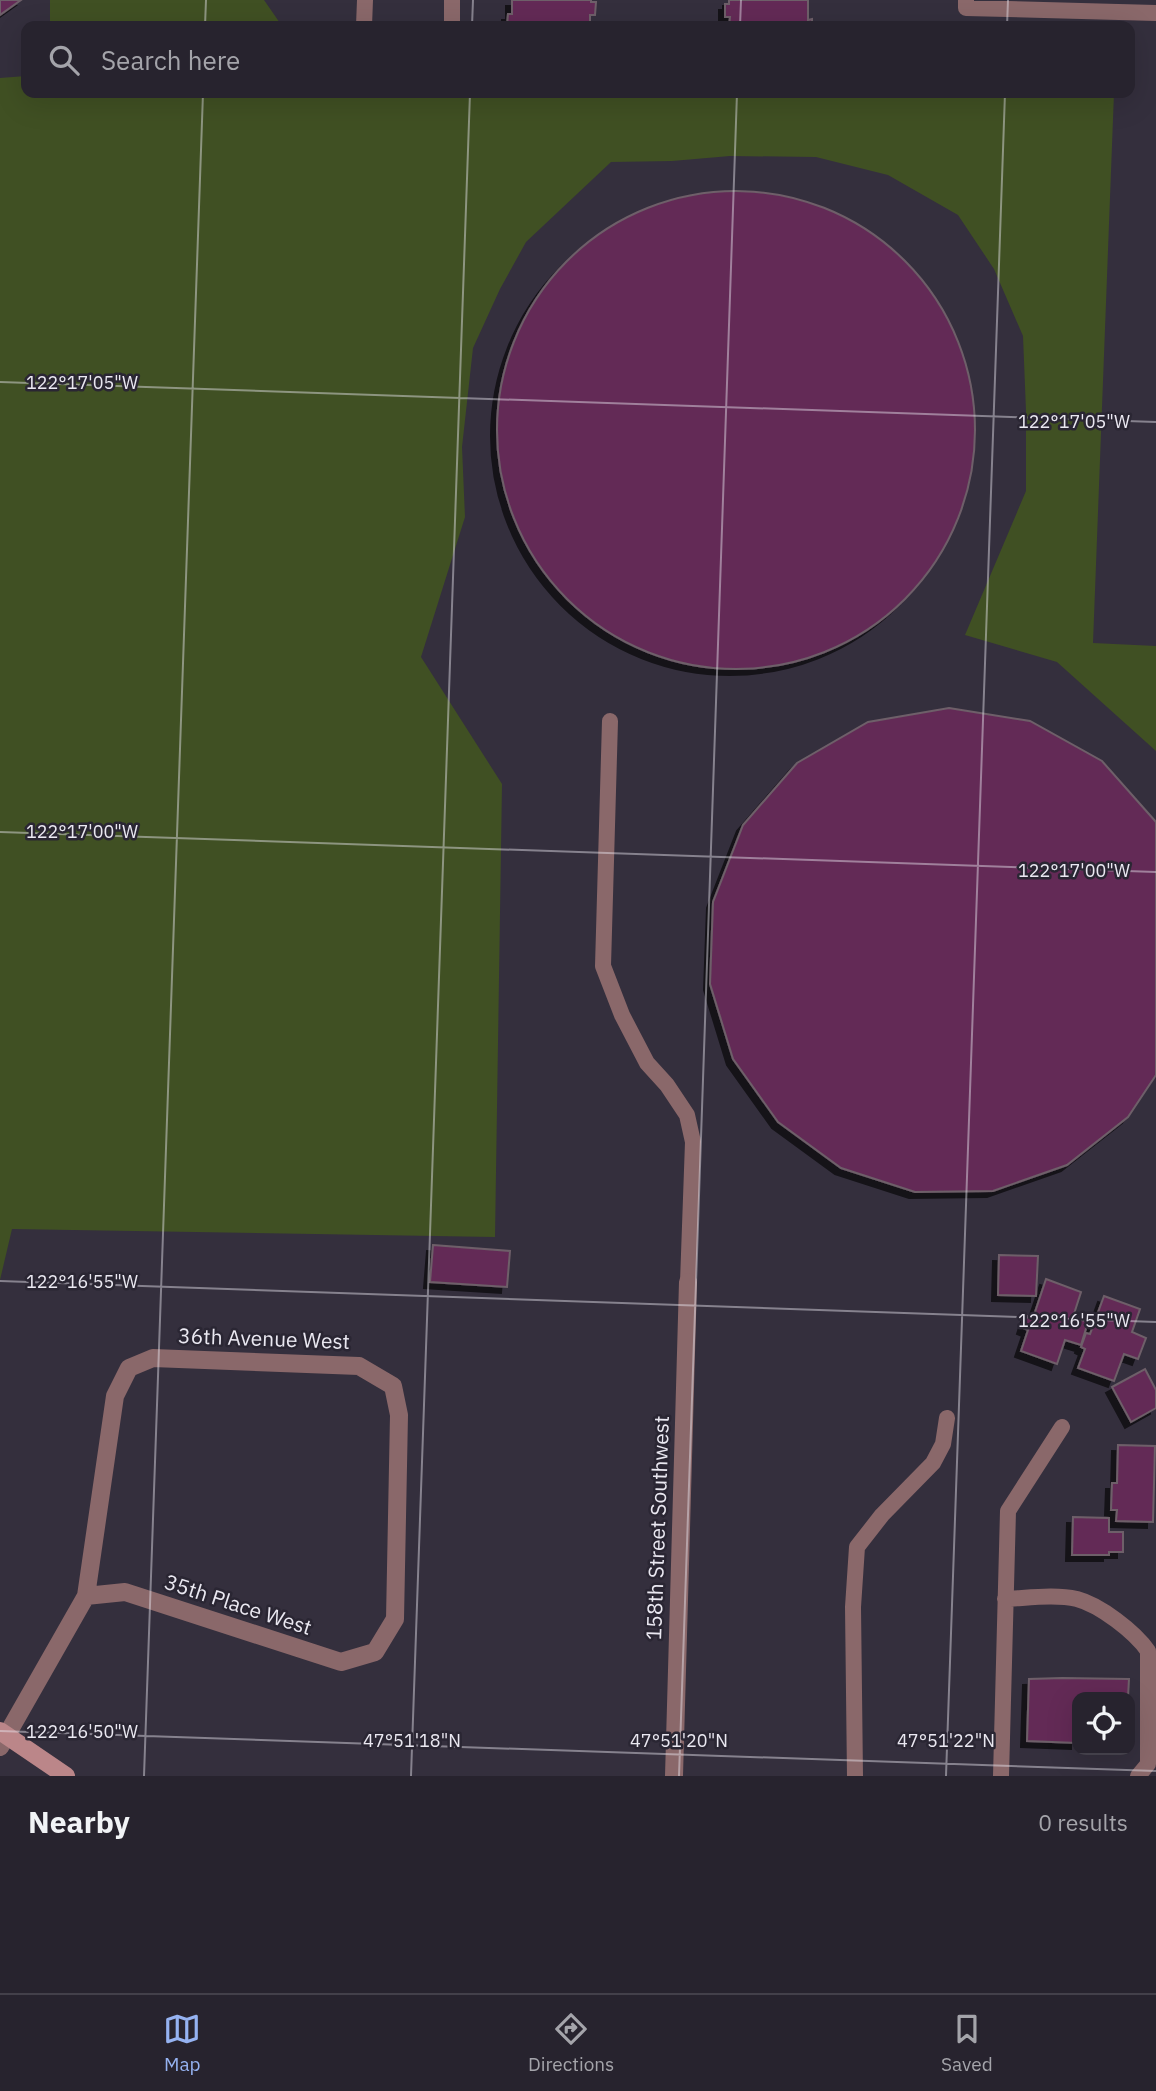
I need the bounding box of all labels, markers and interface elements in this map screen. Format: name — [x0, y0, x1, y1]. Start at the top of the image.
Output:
search box — [21, 21, 1135, 98]
icon: search — [45, 41, 83, 79]
text: Search here — [101, 43, 240, 77]
text: 122°17'05"W — [26, 371, 138, 394]
text: 122°17'05"W — [1018, 410, 1130, 433]
text: 122°17'00"W — [26, 820, 138, 843]
text: 122°17'00"W — [1018, 859, 1130, 882]
text: 122°16'55"W — [26, 1270, 138, 1293]
text: 122°16'55"W — [1018, 1309, 1130, 1332]
street label: 36th Avenue West — [178, 1321, 350, 1355]
street label: 158th Street Southwest — [639, 1415, 675, 1641]
street label: 35th Place West — [161, 1567, 316, 1641]
map controls — [1072, 1692, 1135, 1755]
button: locate — [1072, 1692, 1135, 1755]
text: 122°16'50"W — [26, 1720, 138, 1743]
text: 47°51'18"N — [363, 1729, 461, 1752]
text: 47°51'20"N — [630, 1729, 728, 1752]
text: 47°51'22"N — [897, 1729, 995, 1752]
text: Nearby — [28, 1802, 130, 1841]
text: 0 results — [1038, 1807, 1128, 1837]
tab: Map — [163, 2010, 201, 2076]
tab: Directions — [528, 2010, 614, 2076]
tab: Saved — [941, 2010, 993, 2076]

